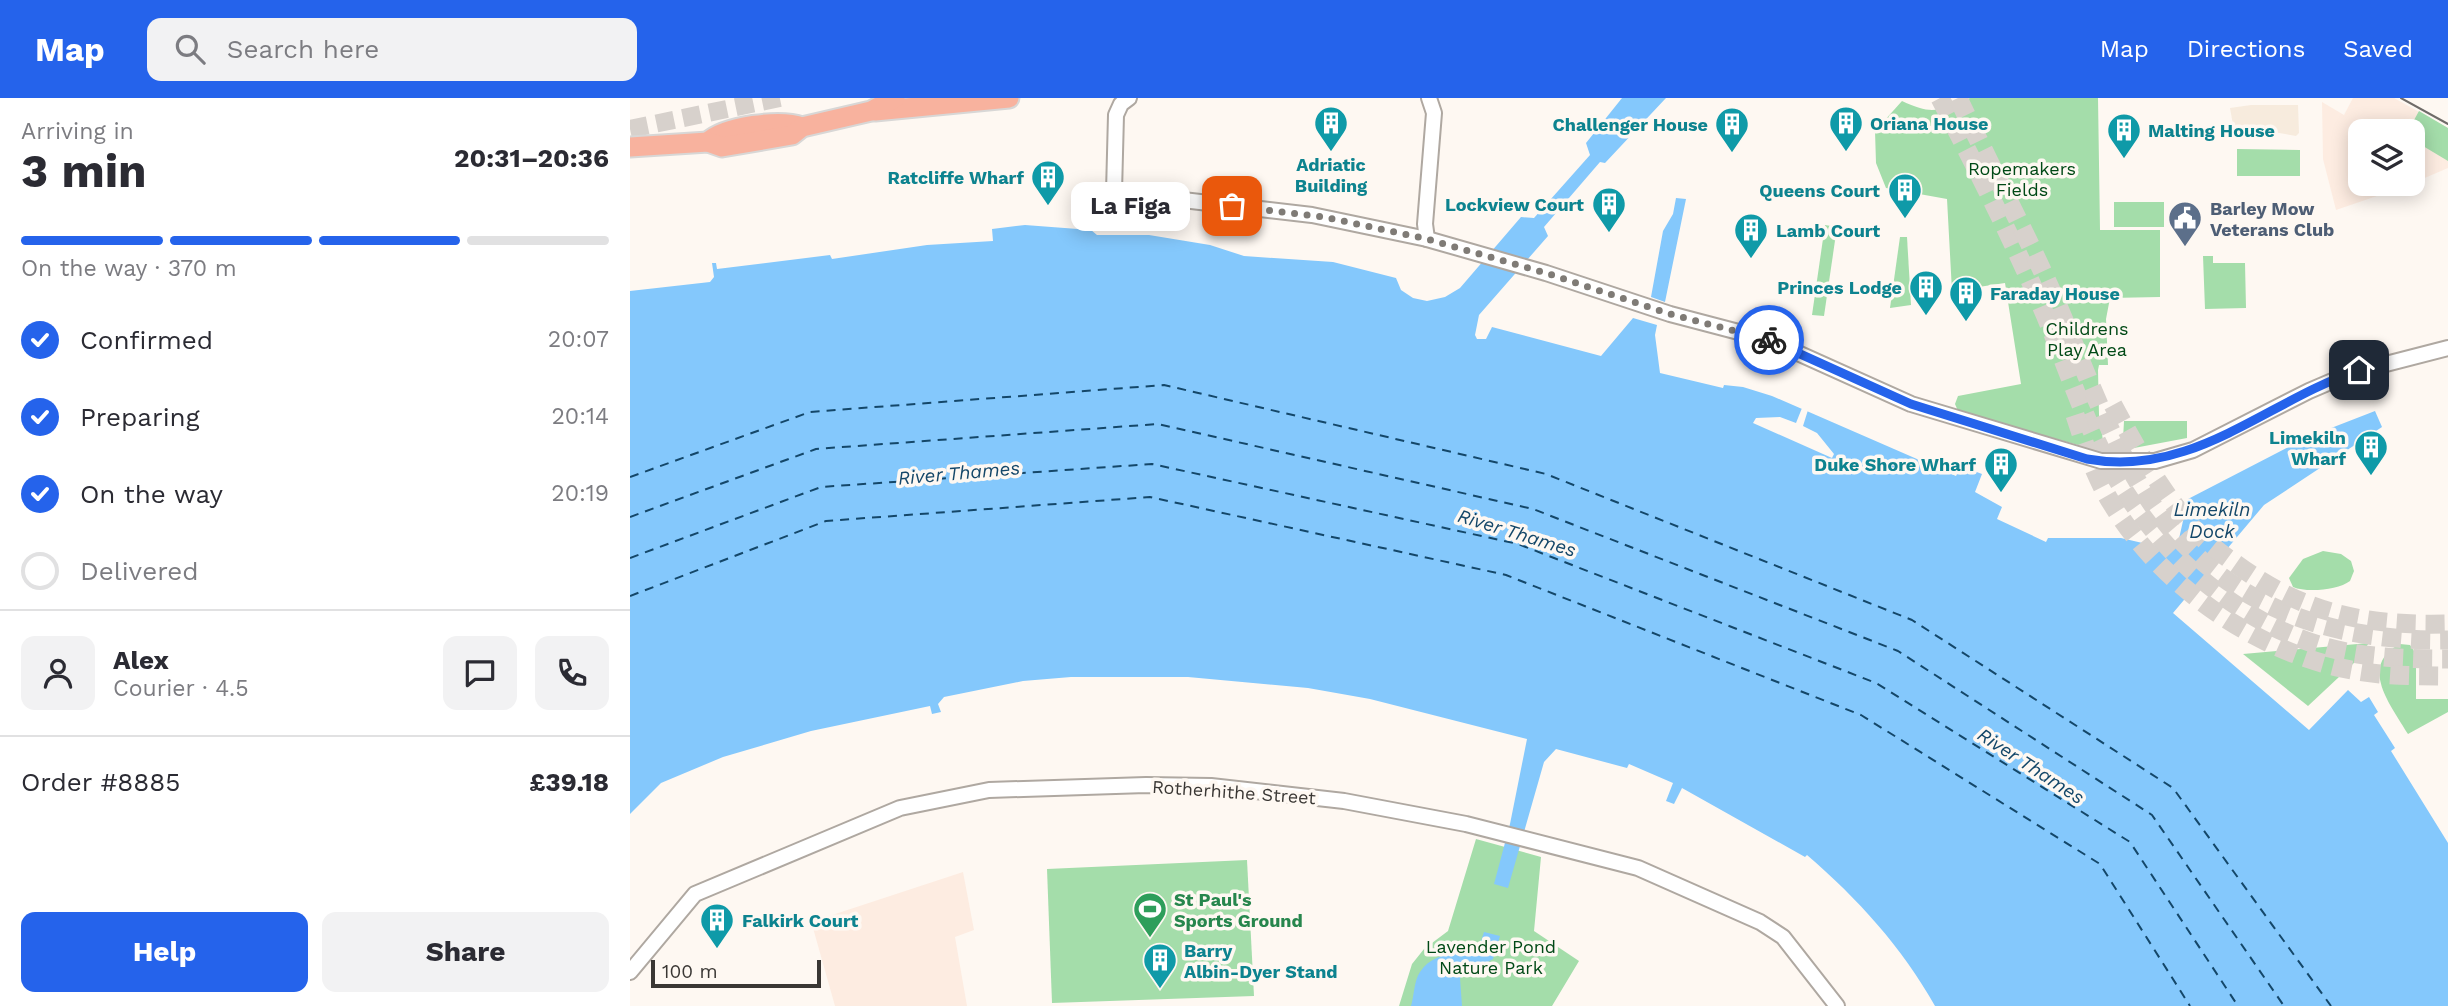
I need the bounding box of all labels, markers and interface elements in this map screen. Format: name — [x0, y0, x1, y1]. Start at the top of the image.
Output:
search box — [147, 18, 637, 81]
text: Map — [35, 30, 105, 69]
icon: search — [171, 30, 209, 68]
text: Search here — [227, 34, 379, 64]
text: Map — [2100, 35, 2149, 63]
text: Directions — [2187, 35, 2305, 63]
text: Saved — [2343, 35, 2413, 63]
building icon: Adriatic Building — [1312, 104, 1350, 153]
building icon: Oriana House — [1827, 104, 1865, 153]
building icon: Challenger House — [1713, 105, 1751, 154]
building icon: Malting House — [2105, 111, 2143, 160]
place label: Oriana House — [1870, 113, 1988, 134]
place label: Challenger House — [1553, 114, 1708, 135]
text: Arriving in — [21, 118, 134, 145]
map controls — [2348, 119, 2425, 196]
button: layers — [2348, 119, 2425, 196]
place label: Malting House — [2148, 120, 2275, 141]
text: 20:31–20:36 — [454, 143, 609, 173]
text: 3 min — [21, 144, 147, 198]
place label: Adriatic Building — [1295, 154, 1368, 196]
building icon: Ratcliffe Wharf — [1029, 158, 1067, 207]
park label: Ropemakers Fields — [1968, 158, 2076, 200]
place label: Ratcliffe Wharf — [888, 167, 1025, 188]
building icon: Queens Court — [1886, 171, 1924, 220]
pin — [1202, 176, 1262, 236]
place label: Queens Court — [1759, 180, 1880, 201]
callout: La Figa — [1071, 182, 1190, 230]
building icon: Lockview Court — [1590, 185, 1628, 234]
icon: bag — [1213, 187, 1251, 225]
text: La Figa — [1090, 193, 1171, 220]
place label: Lockview Court — [1445, 194, 1584, 215]
place label: Barley Mow Veterans Club — [2210, 198, 2334, 240]
public building icon: Barley Mow Veterans Club — [2166, 199, 2204, 248]
building icon: Lamb Court — [1732, 211, 1770, 260]
place label: Lamb Court — [1776, 220, 1880, 241]
text: On the way · 370 m — [21, 255, 237, 282]
building icon: Princes Lodge — [1907, 268, 1945, 317]
building icon: Faraday House — [1947, 274, 1985, 323]
place label: Princes Lodge — [1777, 277, 1902, 298]
place label: Faraday House — [1990, 283, 2120, 304]
courier — [1734, 305, 1804, 375]
park label: Childrens Play Area — [2045, 318, 2129, 360]
icon: check — [21, 321, 59, 359]
icon: bike — [1750, 321, 1788, 359]
text: Confirmed — [80, 325, 213, 355]
text: 20:07 — [548, 326, 609, 353]
pin — [2329, 340, 2389, 400]
icon: home — [2340, 351, 2378, 389]
icon: check — [21, 398, 59, 436]
text: Preparing — [80, 402, 200, 432]
text: 20:14 — [551, 403, 609, 430]
place label: Limekiln Wharf — [2269, 427, 2347, 469]
building icon: Limekiln Wharf — [2352, 428, 2390, 477]
building icon: Duke Shore Wharf — [1982, 445, 2020, 494]
place label: Duke Shore Wharf — [1814, 454, 1977, 475]
water label: River Thames — [897, 456, 1021, 490]
icon: check — [21, 475, 59, 513]
text: On the way — [80, 479, 223, 509]
text: 20:19 — [551, 480, 609, 507]
water label: Limekiln Dock — [2174, 498, 2250, 543]
water label: River Thames — [1455, 504, 1579, 562]
text: Delivered — [80, 556, 199, 586]
button: person — [21, 636, 95, 710]
button: chat — [443, 636, 517, 710]
button: phone — [535, 636, 609, 710]
text: Alex — [113, 645, 169, 675]
text: Courier · 4.5 — [113, 675, 249, 702]
water label: River Thames — [1973, 723, 2089, 809]
text: Order #8885 — [21, 767, 180, 797]
text: £39.18 — [529, 767, 609, 797]
street label: Rotherhithe Street — [1151, 776, 1317, 808]
place label: St Paul's Sports Ground — [1174, 889, 1303, 931]
sports icon: St Paul's Sports Ground — [1131, 890, 1169, 939]
building icon: Falkirk Court — [698, 901, 736, 950]
place label: Falkirk Court — [742, 910, 858, 931]
button: Help — [21, 912, 308, 992]
button: Share — [322, 912, 609, 992]
park label: Lavender Pond Nature Park — [1426, 936, 1556, 978]
place label: Barry Albin-Dyer Stand — [1184, 940, 1338, 982]
building icon: Barry Albin-Dyer Stand — [1141, 941, 1179, 990]
scale bar — [651, 957, 821, 989]
text: 100 m — [662, 960, 718, 983]

